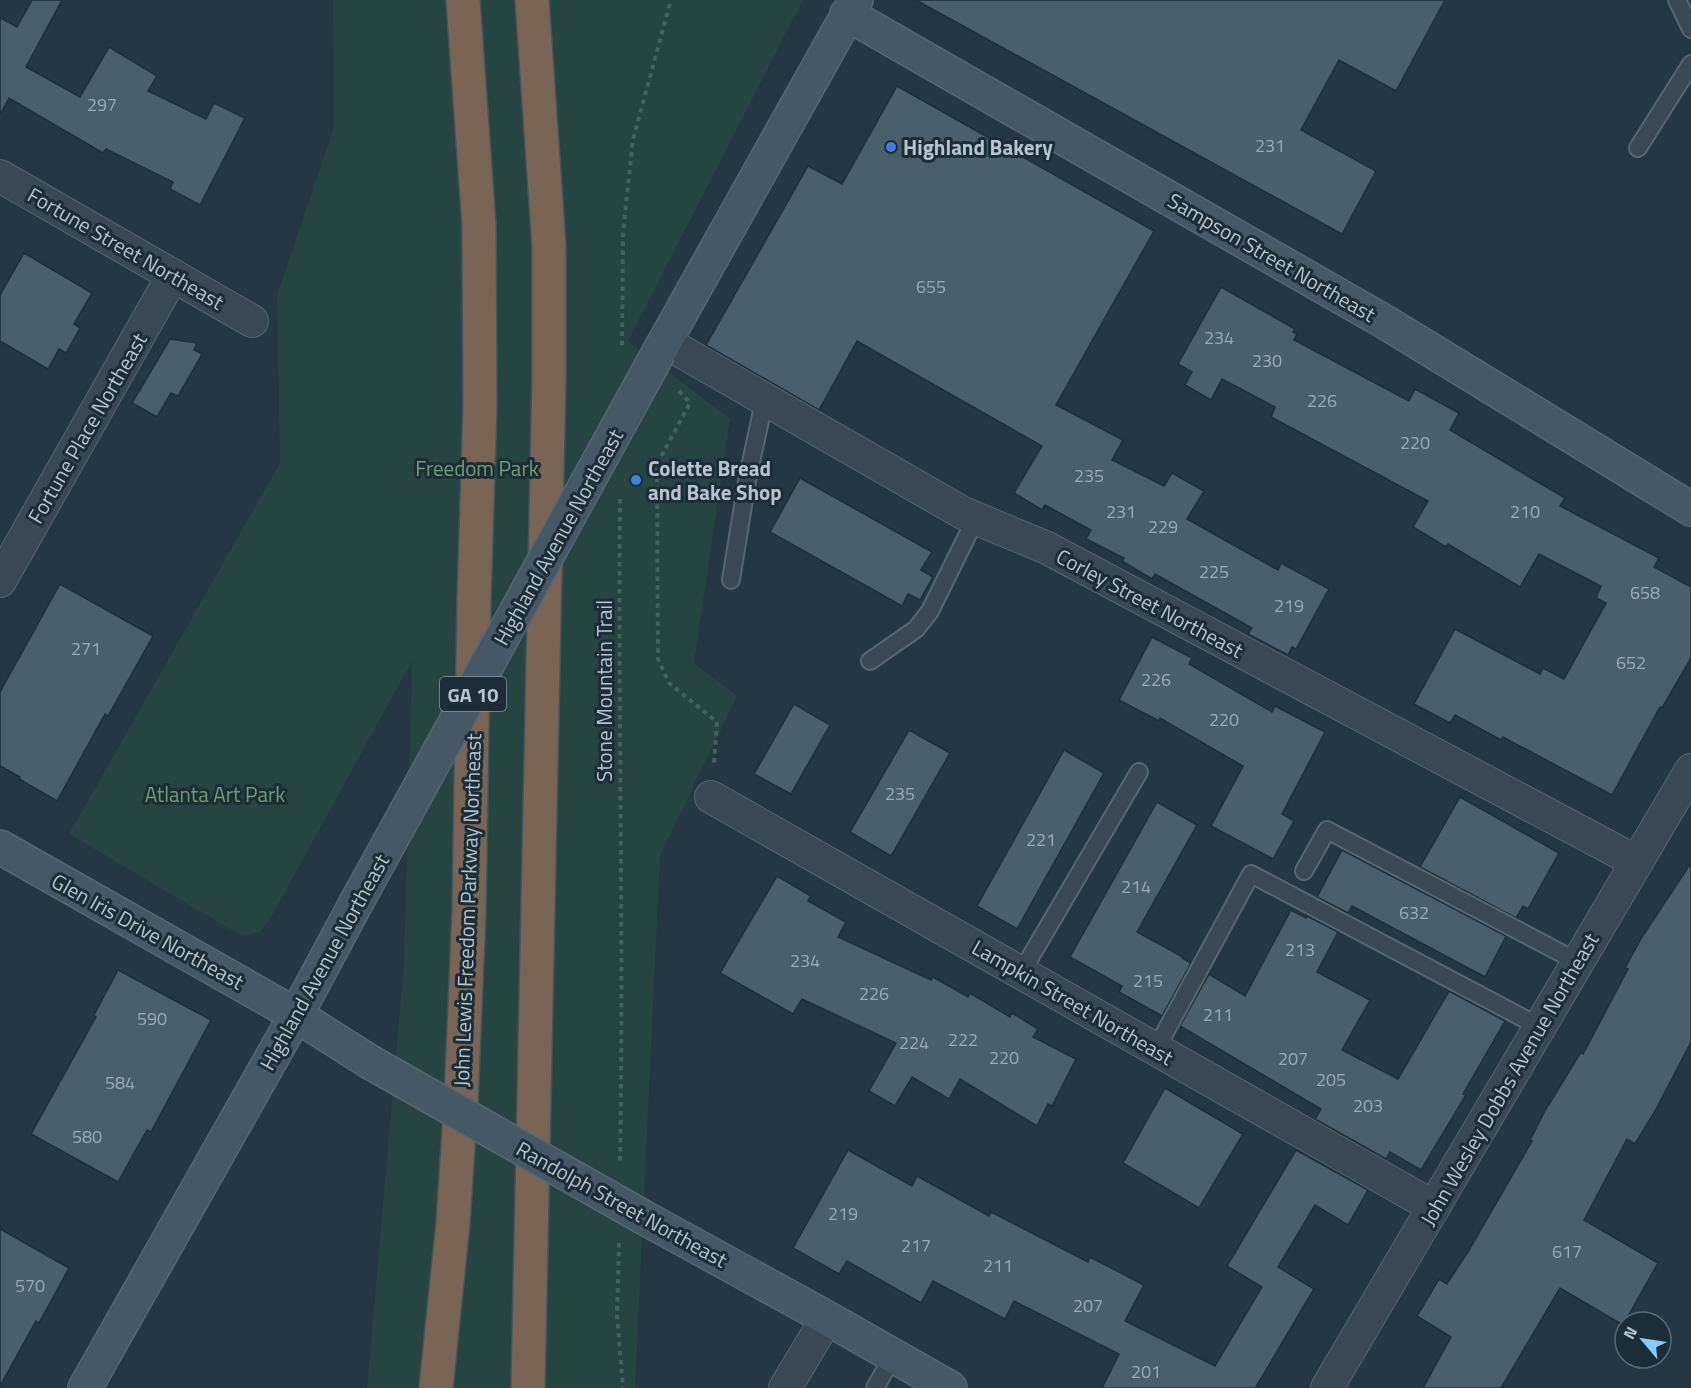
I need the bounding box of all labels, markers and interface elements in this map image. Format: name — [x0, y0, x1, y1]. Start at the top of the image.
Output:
house number: 297 — [87, 91, 117, 118]
place label: Highland Bakery — [903, 131, 1053, 163]
house number: 231 — [1255, 132, 1285, 159]
marker: Highland Bakery — [884, 140, 898, 154]
street label: Fortune Street Northeast — [22, 179, 231, 318]
street label: Sampson Street Northeast — [1162, 184, 1382, 330]
house number: 655 — [916, 273, 946, 300]
house number: 234 — [1204, 324, 1234, 351]
street label: Fortune Place Northeast — [19, 326, 155, 529]
house number: 230 — [1252, 347, 1282, 374]
house number: 226 — [1307, 387, 1337, 414]
street label: Highland Avenue Northeast — [485, 422, 631, 651]
house number: 220 — [1400, 429, 1430, 456]
park label: Freedom Park — [415, 452, 539, 484]
place label: Colette Bread and Bake Shop — [648, 452, 782, 508]
house number: 235 — [1074, 462, 1104, 489]
marker: Colette Bread and Bake Shop — [629, 473, 643, 487]
house number: 231 — [1106, 498, 1136, 525]
house number: 210 — [1510, 498, 1540, 525]
house number: 229 — [1148, 513, 1178, 540]
street label: Corley Street Northeast — [1051, 540, 1250, 666]
house number: 225 — [1199, 558, 1229, 585]
house number: 658 — [1630, 579, 1660, 606]
house number: 219 — [1274, 592, 1304, 619]
street label: Stone Mountain Trail — [588, 600, 620, 782]
house number: 271 — [71, 635, 101, 662]
house number: 652 — [1616, 649, 1646, 676]
house number: 226 — [1141, 666, 1171, 693]
road number: GA 10 — [440, 677, 506, 711]
house number: 220 — [1209, 706, 1239, 733]
street label: John Lewis Freedom Parkway Northeast — [445, 732, 489, 1087]
park label: Atlanta Art Park — [145, 778, 285, 810]
house number: 235 — [885, 780, 915, 807]
house number: 221 — [1026, 826, 1056, 853]
street label: Highland Avenue Northeast — [251, 847, 397, 1076]
street label: Glen Iris Drive Northeast — [46, 865, 251, 998]
house number: 214 — [1121, 873, 1151, 900]
house number: 632 — [1399, 899, 1429, 926]
street label: John Wesley Dobbs Avenue Northeast — [1412, 926, 1607, 1231]
street label: Lampkin Street Northeast — [966, 931, 1180, 1073]
house number: 213 — [1285, 936, 1315, 963]
house number: 234 — [790, 947, 820, 974]
house number: 215 — [1133, 967, 1163, 994]
house number: 226 — [859, 980, 889, 1007]
house number: 211 — [1203, 1001, 1233, 1028]
house number: 590 — [137, 1005, 167, 1032]
house number: 222 — [948, 1026, 978, 1053]
house number: 224 — [899, 1029, 929, 1056]
house number: 220 — [989, 1044, 1019, 1071]
house number: 207 — [1278, 1045, 1308, 1072]
house number: 205 — [1316, 1066, 1346, 1093]
house number: 584 — [105, 1069, 135, 1096]
house number: 203 — [1353, 1092, 1383, 1119]
house number: 580 — [72, 1123, 102, 1150]
street label: Randolph Street Northeast — [511, 1133, 734, 1276]
house number: 219 — [828, 1200, 858, 1227]
house number: 217 — [901, 1232, 931, 1259]
house number: 617 — [1552, 1238, 1582, 1265]
house number: 211 — [983, 1252, 1013, 1279]
house number: 570 — [15, 1272, 45, 1299]
house number: 207 — [1073, 1292, 1103, 1319]
north arrow — [1613, 1310, 1673, 1370]
text: N — [1617, 1322, 1643, 1343]
house number: 201 — [1131, 1358, 1161, 1385]

